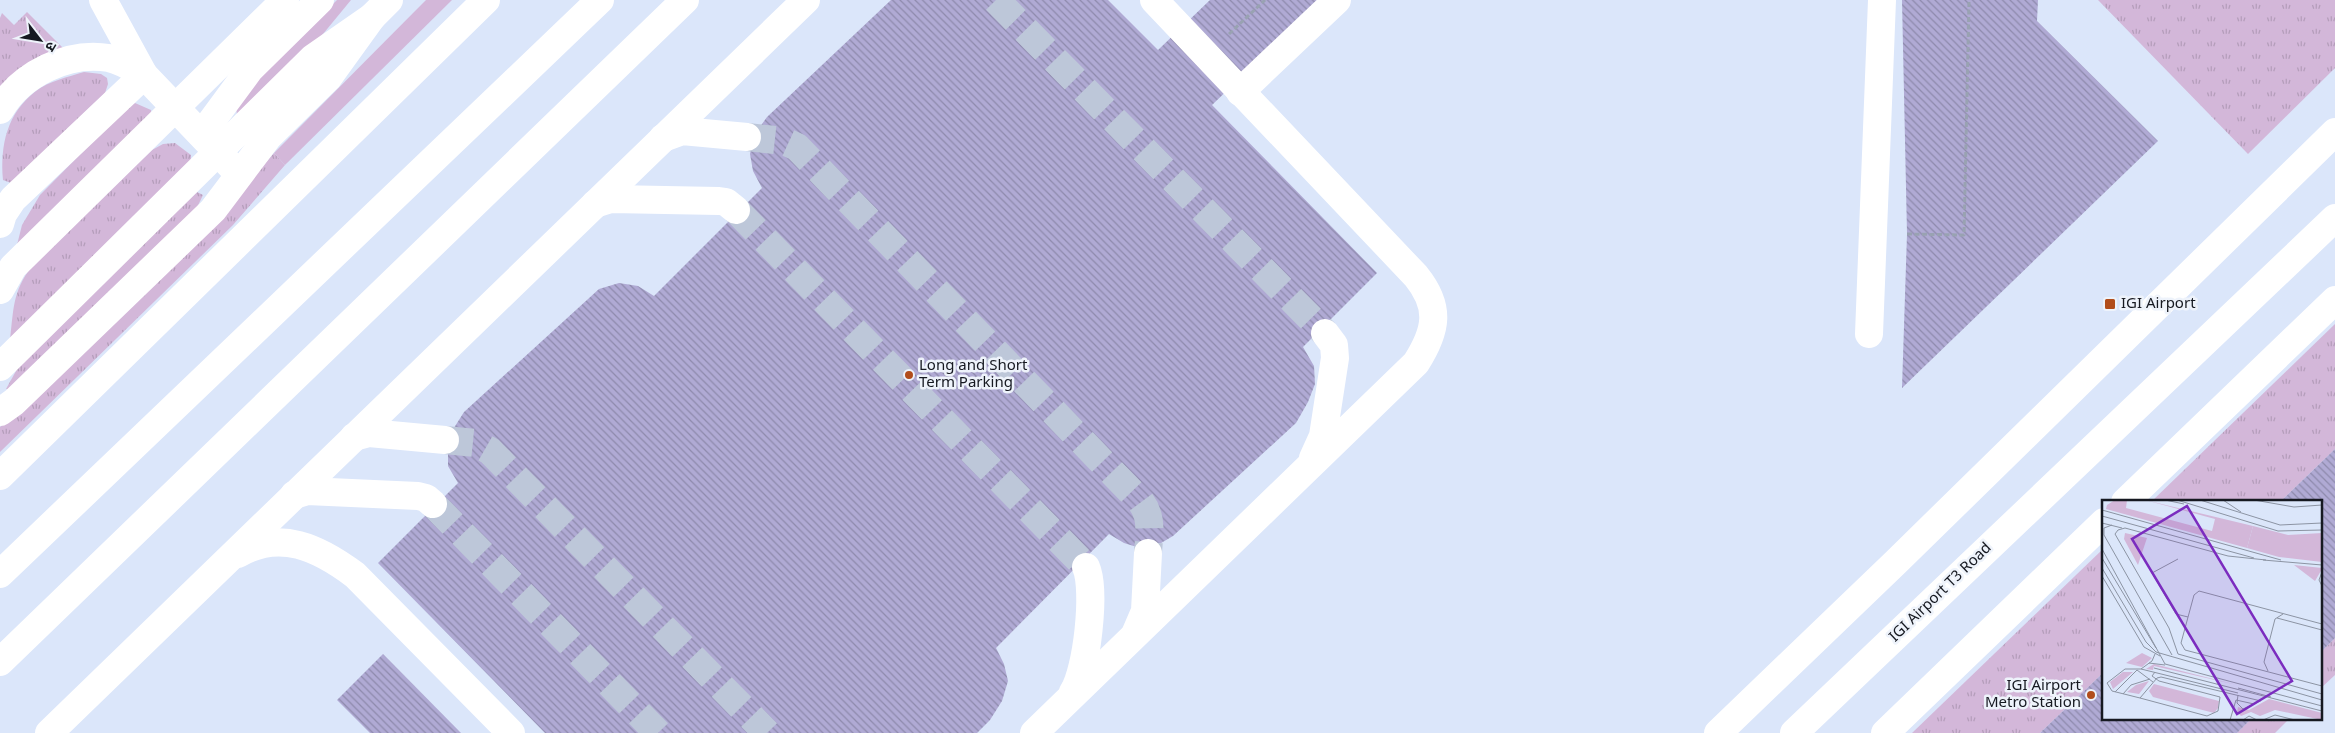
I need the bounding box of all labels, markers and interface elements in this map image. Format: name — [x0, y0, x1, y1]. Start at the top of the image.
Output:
north arrow — [15, 15, 65, 65]
text: उ — [39, 38, 60, 55]
place label: IGI Airport — [2121, 295, 2196, 314]
marker: IGI Airport — [2103, 297, 2117, 311]
place label: Long and Short Term Parking — [919, 357, 1028, 393]
marker: Long and Short Term Parking — [903, 369, 915, 381]
inset map — [2102, 500, 2322, 720]
street label: IGI Airport T3 Road — [1886, 539, 1996, 647]
place label: IGI Airport Metro Station — [1985, 677, 2082, 713]
marker: IGI Airport Metro Station — [2085, 689, 2097, 701]

